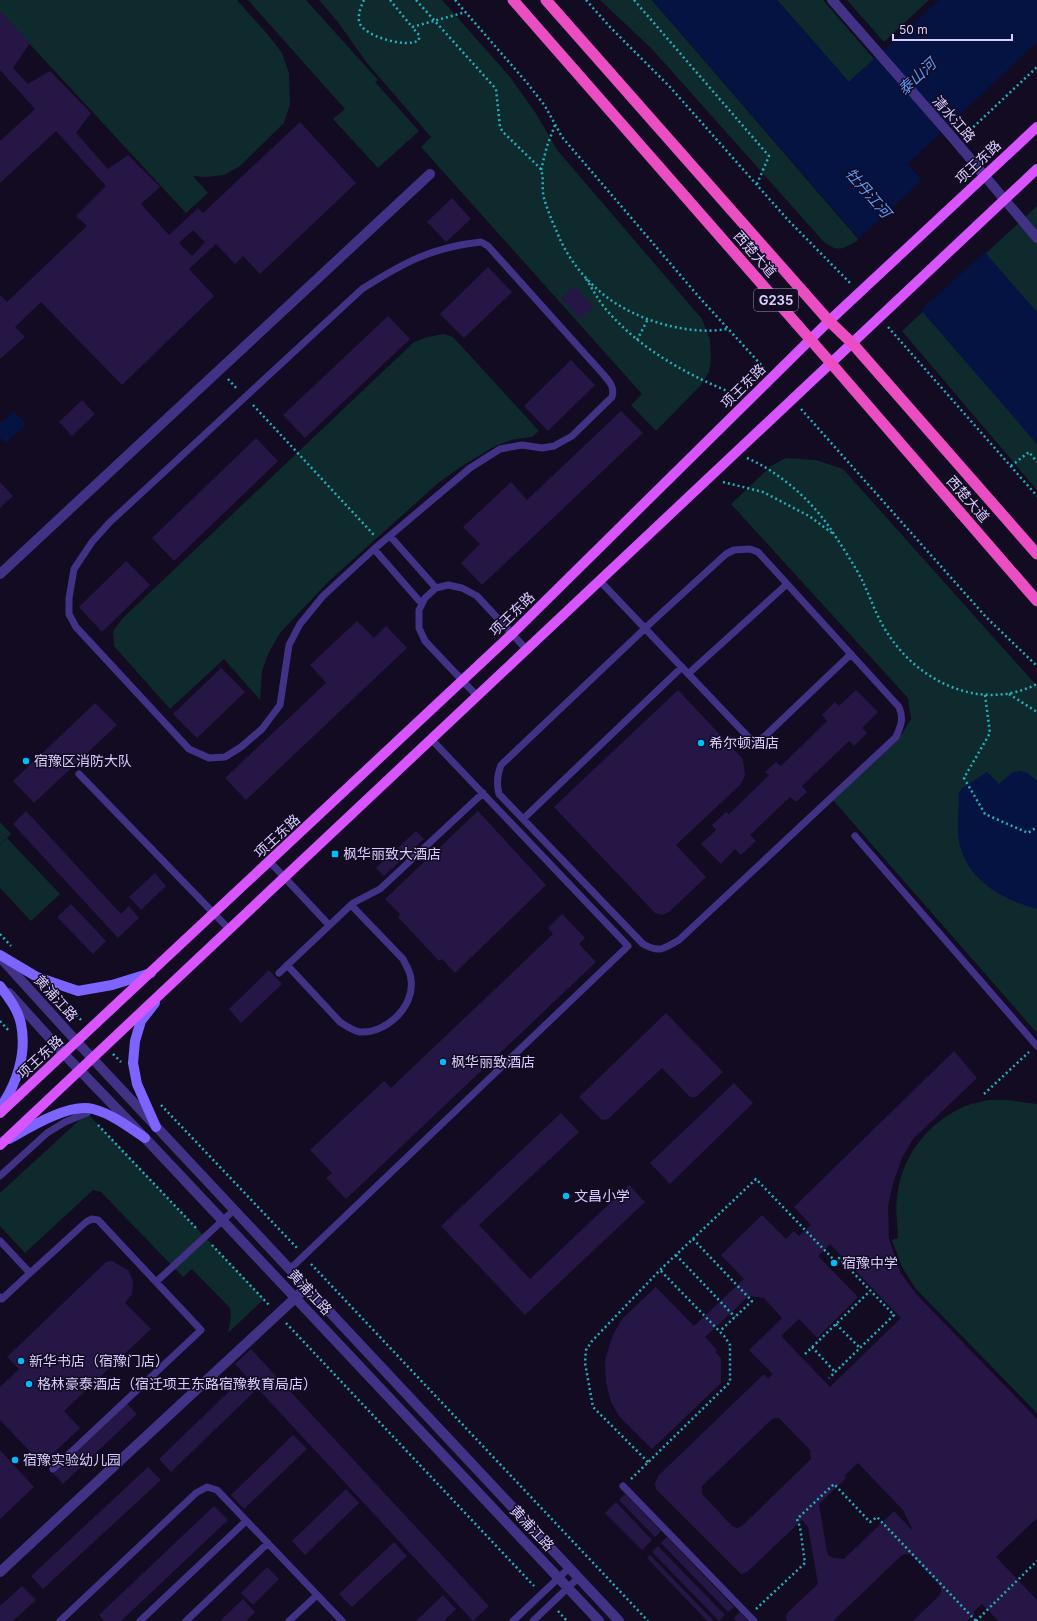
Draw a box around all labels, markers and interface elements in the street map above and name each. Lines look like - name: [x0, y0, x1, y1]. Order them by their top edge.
- scale bar: [893, 16, 1012, 42]
- text: 50 m: [899, 22, 928, 37]
- water label: 泰山河: [894, 52, 942, 99]
- street label: 清水江路: [930, 92, 979, 145]
- street label: 项王东路: [951, 136, 1004, 187]
- water label: 牡丹江河: [842, 164, 897, 224]
- street label: 西楚大道: [731, 227, 780, 280]
- road number: G235: [754, 289, 798, 311]
- street label: 项王东路: [717, 360, 768, 411]
- street label: 西楚大道: [944, 472, 993, 525]
- street label: 项王东路: [486, 588, 538, 639]
- place label: 希尔顿酒店: [709, 734, 779, 751]
- marker: 希尔顿酒店: [696, 738, 706, 748]
- place label: 宿豫区消防大队: [34, 752, 132, 769]
- marker: 宿豫区消防大队: [21, 756, 31, 766]
- street label: 项王东路: [250, 810, 303, 861]
- place label: 枫华丽致大酒店: [343, 845, 441, 862]
- marker: 枫华丽致大酒店: [330, 849, 340, 859]
- street label: 黄浦江路: [31, 971, 81, 1024]
- street label: 项王东路: [13, 1031, 66, 1082]
- place label: 枫华丽致酒店: [451, 1053, 535, 1070]
- marker: 枫华丽致酒店: [438, 1057, 448, 1067]
- place label: 文昌小学: [574, 1187, 630, 1204]
- marker: 文昌小学: [561, 1191, 571, 1201]
- place label: 宿豫中学: [842, 1254, 898, 1271]
- marker: 宿豫中学: [829, 1258, 839, 1268]
- street label: 黄浦江路: [285, 1265, 336, 1318]
- place label: 新华书店（宿豫门店）: [29, 1352, 169, 1369]
- marker: 新华书店（宿豫门店）: [16, 1356, 26, 1366]
- place label: 格林豪泰酒店（宿迁项王东路宿豫教育局店）: [37, 1375, 317, 1392]
- marker: 格林豪泰酒店（宿迁项王东路宿豫教育局店）: [24, 1379, 34, 1389]
- place label: 宿豫实验幼儿园: [23, 1451, 121, 1468]
- marker: 宿豫实验幼儿园: [10, 1455, 20, 1465]
- street label: 黄浦江路: [507, 1501, 558, 1554]

